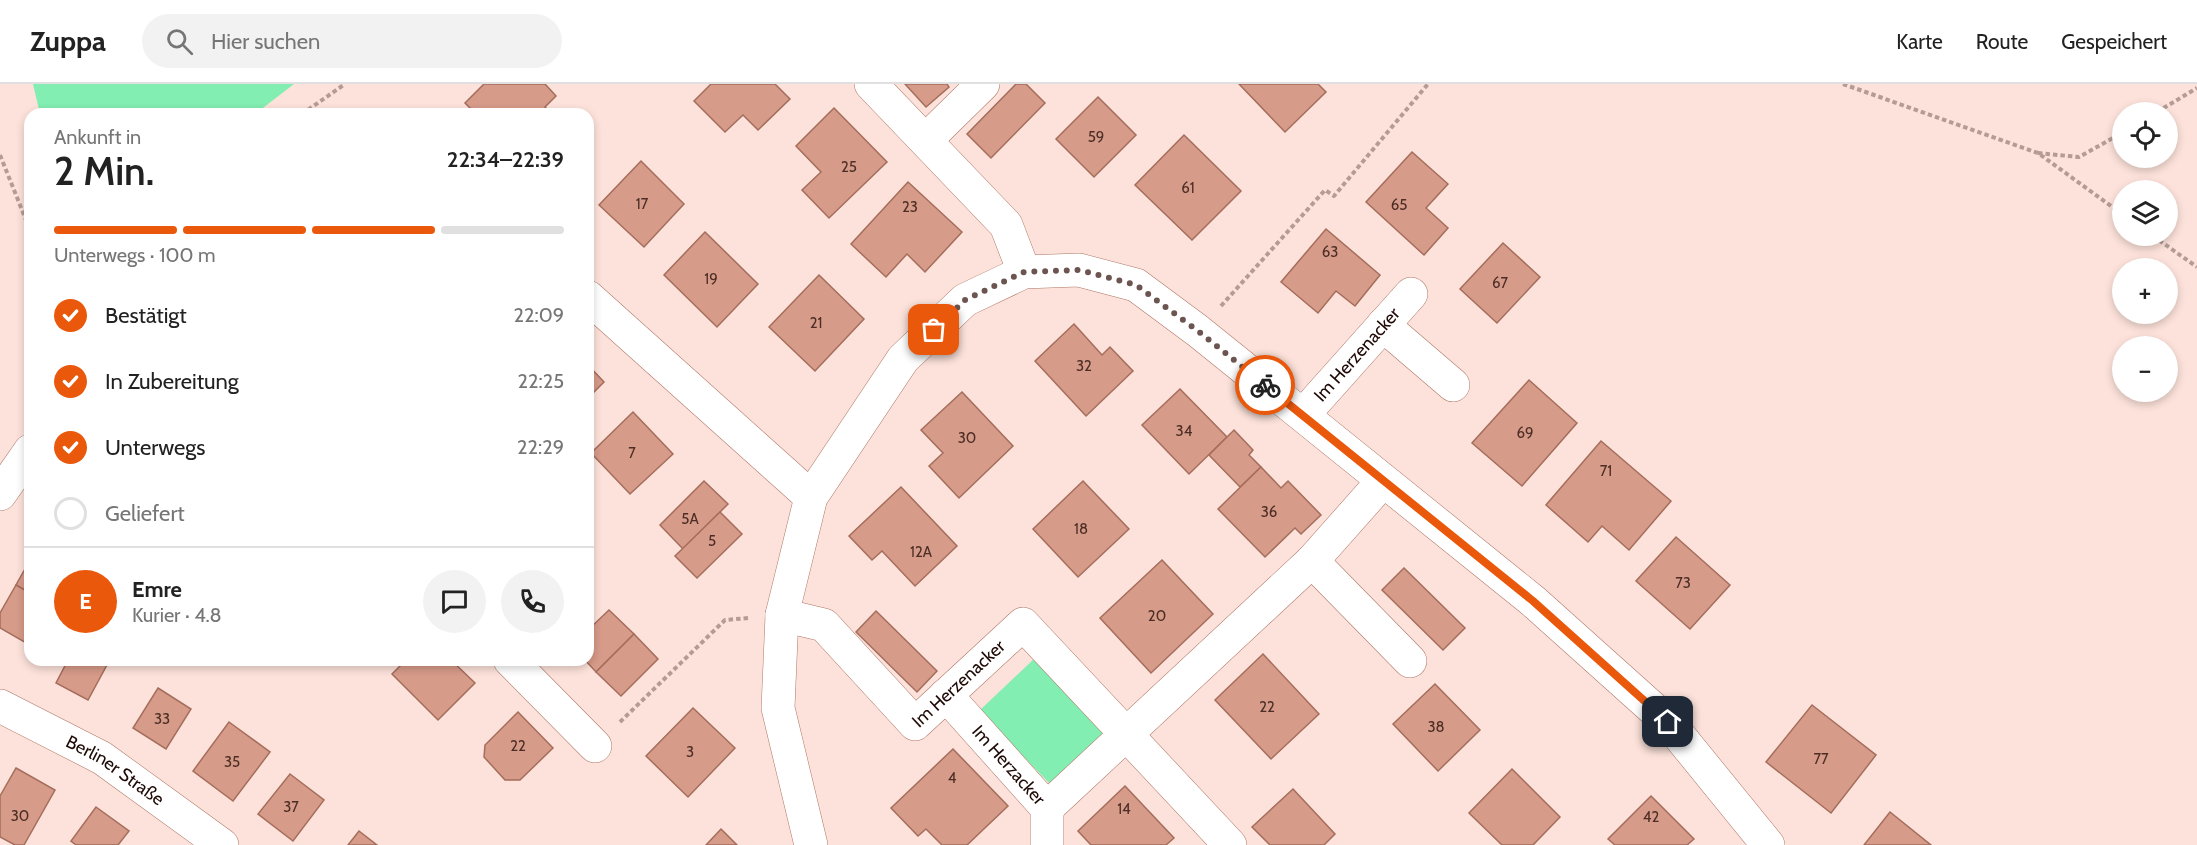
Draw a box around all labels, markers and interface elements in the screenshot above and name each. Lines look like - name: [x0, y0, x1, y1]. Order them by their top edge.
- search box: [142, 14, 562, 68]
- text: Zuppa: [30, 24, 106, 58]
- icon: search: [163, 25, 196, 58]
- text: Hier suchen: [211, 28, 320, 55]
- text: Karte: [1896, 29, 1943, 54]
- text: Route: [1976, 29, 2028, 54]
- text: Gespeichert: [2061, 29, 2167, 54]
- map controls: [2112, 102, 2178, 402]
- button: locate: [2112, 102, 2178, 168]
- text: Ankunft in: [54, 125, 141, 149]
- house number: 59: [1088, 128, 1104, 146]
- text: 22:34–22:39: [447, 146, 564, 173]
- text: 2 Min.: [54, 147, 154, 195]
- house number: 25: [841, 158, 857, 176]
- house number: 61: [1181, 179, 1195, 197]
- button: layers: [2112, 180, 2178, 246]
- house number: 17: [636, 195, 649, 213]
- house number: 65: [1391, 196, 1407, 214]
- house number: 23: [902, 198, 918, 216]
- text: Unterwegs · 100 m: [54, 243, 216, 267]
- house number: 63: [1322, 243, 1338, 261]
- button: +: [2112, 258, 2178, 324]
- house number: 19: [704, 270, 718, 288]
- house number: 67: [1492, 274, 1508, 292]
- icon: check: [54, 299, 87, 332]
- text: Bestätigt: [105, 302, 187, 329]
- text: 22:09: [514, 303, 564, 327]
- street label: Im Herzenacker: [1309, 303, 1405, 406]
- pin: [908, 304, 959, 355]
- icon: bag: [917, 313, 950, 346]
- house number: 21: [810, 314, 822, 332]
- button: −: [2112, 336, 2178, 402]
- courier: [1235, 355, 1295, 415]
- house number: 32: [1076, 357, 1092, 375]
- icon: check: [54, 365, 87, 398]
- text: In Zubereitung: [105, 368, 239, 395]
- text: 22:25: [518, 369, 564, 393]
- icon: bike: [1249, 369, 1282, 402]
- house number: 34: [1176, 422, 1193, 440]
- house number: 69: [1516, 424, 1534, 442]
- house number: 30: [958, 429, 976, 447]
- icon: check: [54, 431, 87, 464]
- text: Unterwegs: [105, 434, 205, 461]
- text: 22:29: [517, 435, 564, 459]
- house number: 7: [628, 444, 636, 462]
- house number: 71: [1600, 462, 1612, 480]
- text: Geliefert: [105, 500, 185, 527]
- house number: 36: [1261, 503, 1277, 521]
- house number: 5A: [681, 510, 699, 528]
- house number: 18: [1074, 520, 1088, 538]
- house number: 5: [708, 532, 716, 550]
- house number: 12A: [910, 543, 933, 561]
- button: chat: [423, 570, 486, 633]
- button: phone: [501, 570, 564, 633]
- house number: 73: [1675, 574, 1691, 592]
- text: Emre: [132, 576, 182, 603]
- text: E: [79, 588, 92, 615]
- text: Kurier · 4.8: [132, 603, 222, 627]
- house number: 20: [1148, 607, 1166, 625]
- street label: Im Herzenacker: [908, 635, 1010, 732]
- pin: [1642, 696, 1693, 747]
- house number: 22: [1259, 698, 1275, 716]
- icon: home: [1651, 705, 1684, 738]
- house number: 33: [154, 710, 170, 728]
- house number: 38: [1427, 718, 1445, 736]
- street label: Im Herzacker: [967, 721, 1050, 810]
- street label: Berliner Straße: [62, 731, 168, 810]
- house number: 22: [510, 737, 526, 755]
- house number: 3: [686, 743, 694, 761]
- house number: 77: [1813, 750, 1829, 768]
- house number: 35: [224, 753, 240, 771]
- house number: 4: [948, 769, 957, 787]
- house number: 37: [283, 798, 299, 816]
- house number: 14: [1117, 800, 1131, 818]
- house number: 30: [11, 807, 29, 825]
- house number: 42: [1643, 808, 1659, 826]

